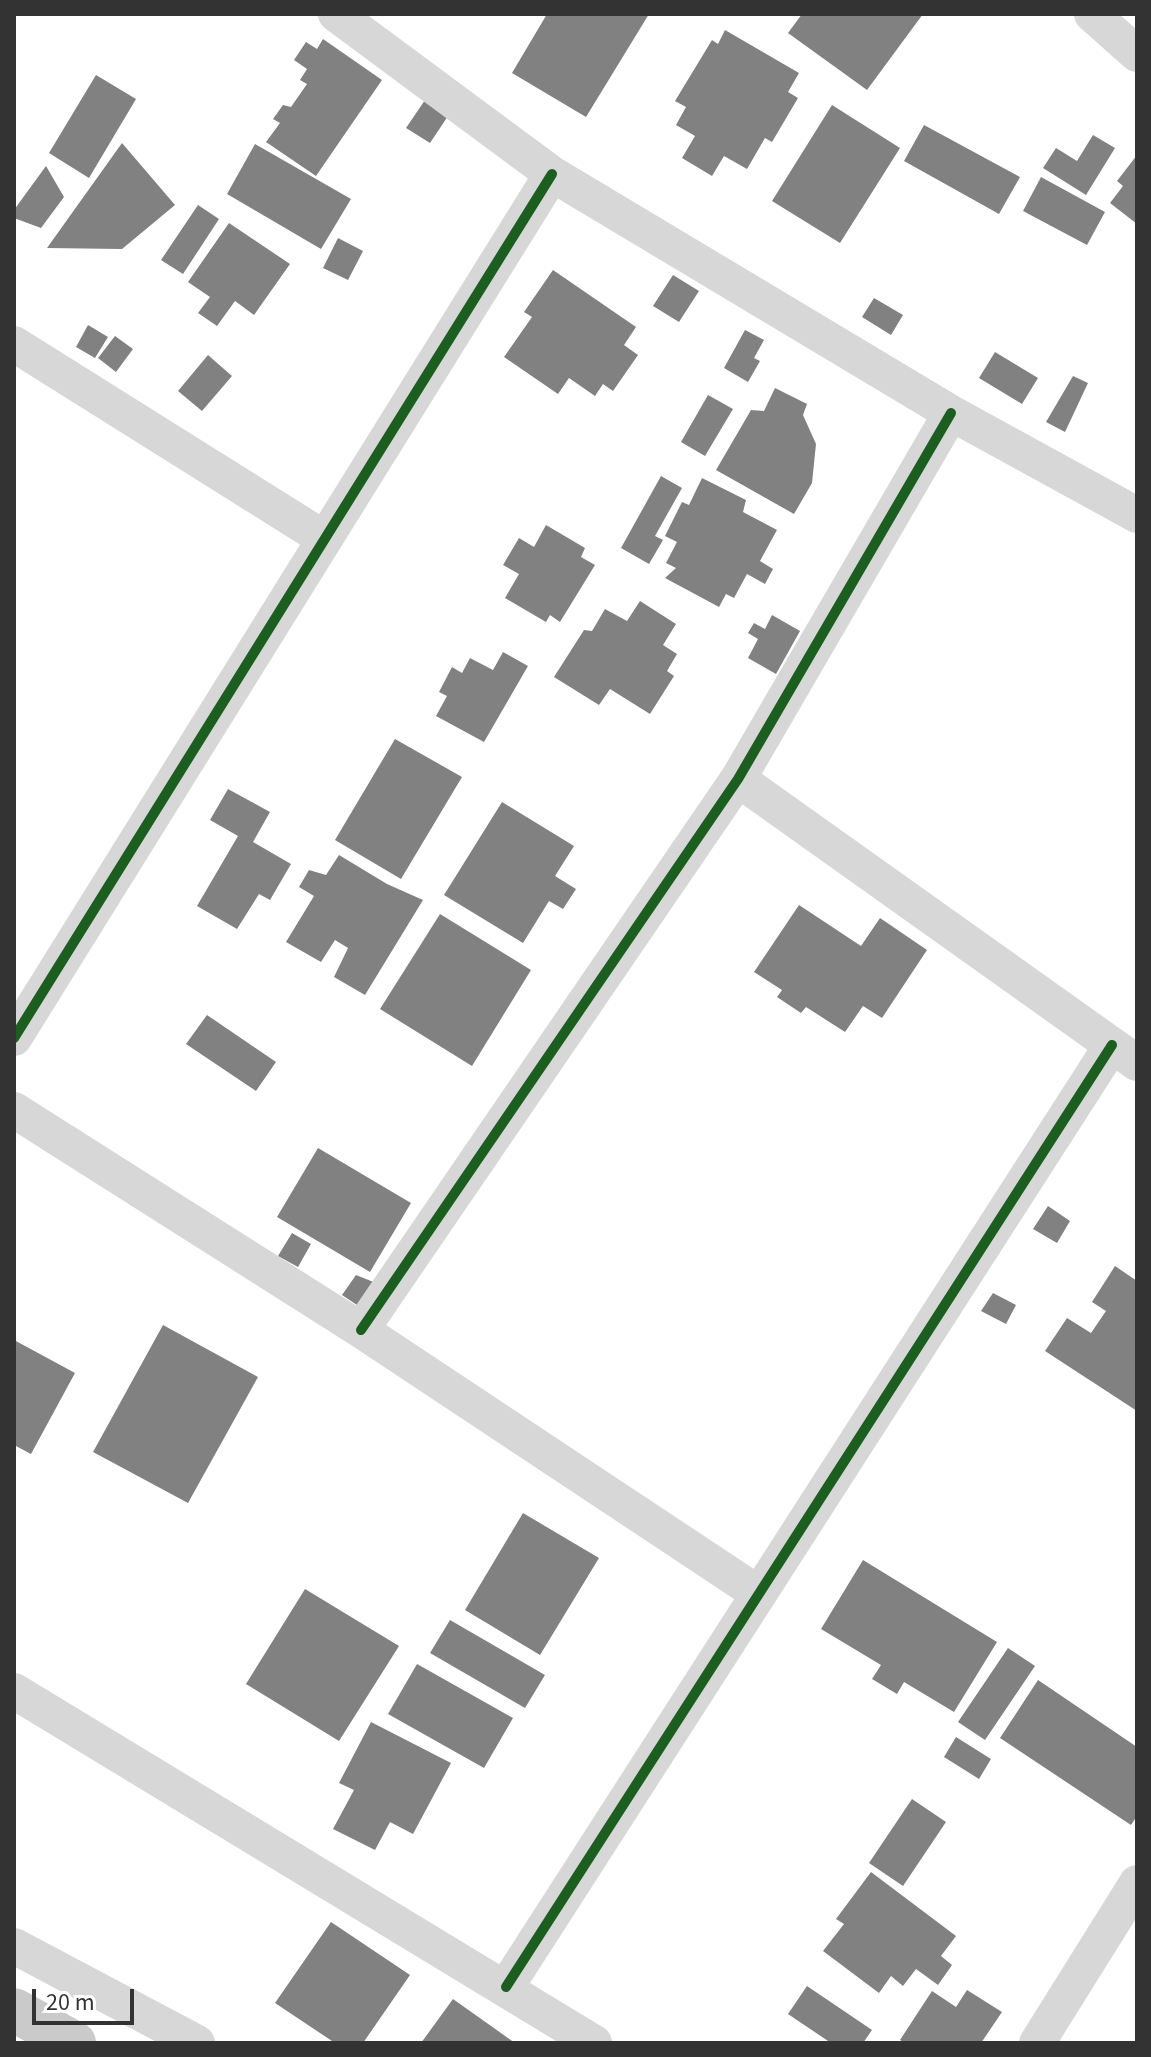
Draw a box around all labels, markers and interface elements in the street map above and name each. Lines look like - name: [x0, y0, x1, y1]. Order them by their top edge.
- scale bar: [36, 1973, 138, 2023]
- text: 20 m: [46, 1985, 95, 2020]

